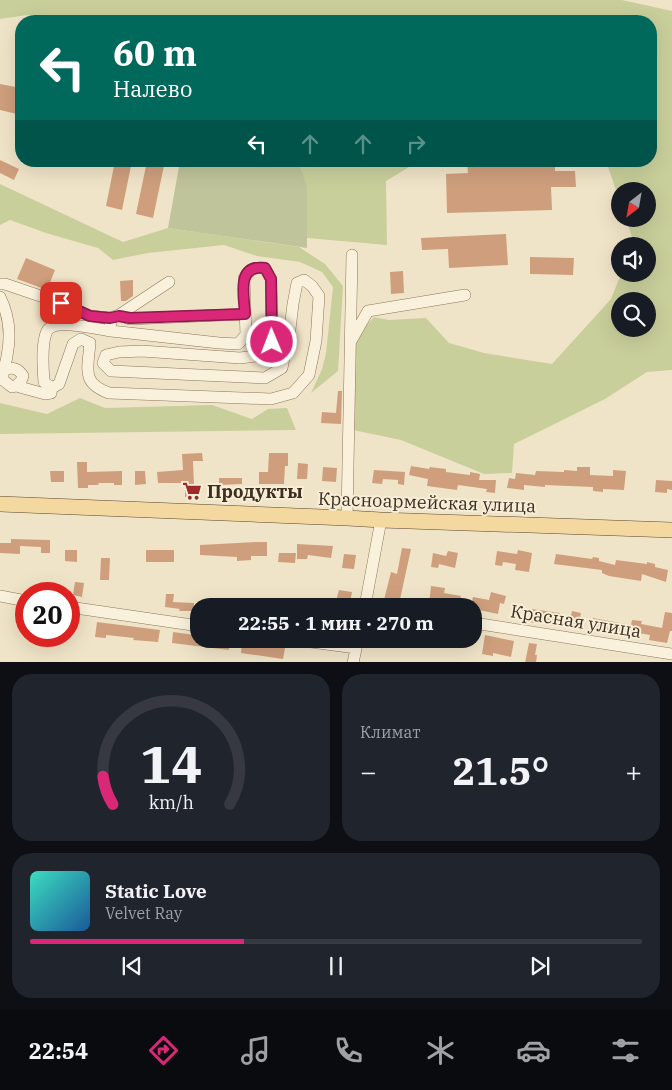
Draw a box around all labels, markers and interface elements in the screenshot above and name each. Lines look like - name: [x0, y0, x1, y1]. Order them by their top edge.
- text: 60 m: [113, 30, 197, 76]
- icon: left: [30, 35, 95, 100]
- text: Налево: [113, 74, 192, 103]
- icon: left: [243, 130, 271, 158]
- icon: ahead: [296, 130, 324, 158]
- icon: ahead: [349, 130, 377, 158]
- icon: right: [402, 130, 430, 158]
- north arrow: [611, 182, 656, 228]
- map controls: [611, 182, 656, 337]
- button: sound: [611, 237, 656, 282]
- pin: [40, 282, 82, 324]
- icon: arrive: [47, 289, 75, 317]
- button: search: [611, 292, 656, 337]
- position arrow: [245, 315, 297, 367]
- supermarket icon: Продукты: [181, 480, 203, 502]
- place label: Продукты: [207, 480, 303, 503]
- street label: Красноармейская улица: [318, 487, 537, 517]
- speed limit sign: 20: [15, 582, 80, 647]
- street label: Красная улица: [509, 599, 643, 643]
- text: 22:55 · 1 мин · 270 m: [238, 611, 434, 635]
- text: Климат: [360, 722, 420, 742]
- text: 14: [140, 730, 202, 797]
- text: 21.5°: [453, 746, 549, 795]
- text: −: [360, 753, 377, 790]
- text: +: [625, 753, 642, 790]
- text: km/h: [148, 791, 194, 814]
- text: Static Love: [105, 879, 207, 903]
- text: Velvet Ray: [105, 903, 182, 923]
- icon: previous: [118, 952, 146, 980]
- icon: pause: [322, 952, 350, 980]
- icon: next: [526, 952, 554, 980]
- icon: directions: [146, 1033, 181, 1068]
- icon: music: [238, 1033, 273, 1068]
- icon: phone: [331, 1033, 366, 1068]
- icon: climate: [423, 1033, 458, 1068]
- icon: car: [516, 1033, 551, 1068]
- icon: filters: [608, 1033, 643, 1068]
- text: 22:54: [29, 1036, 88, 1065]

